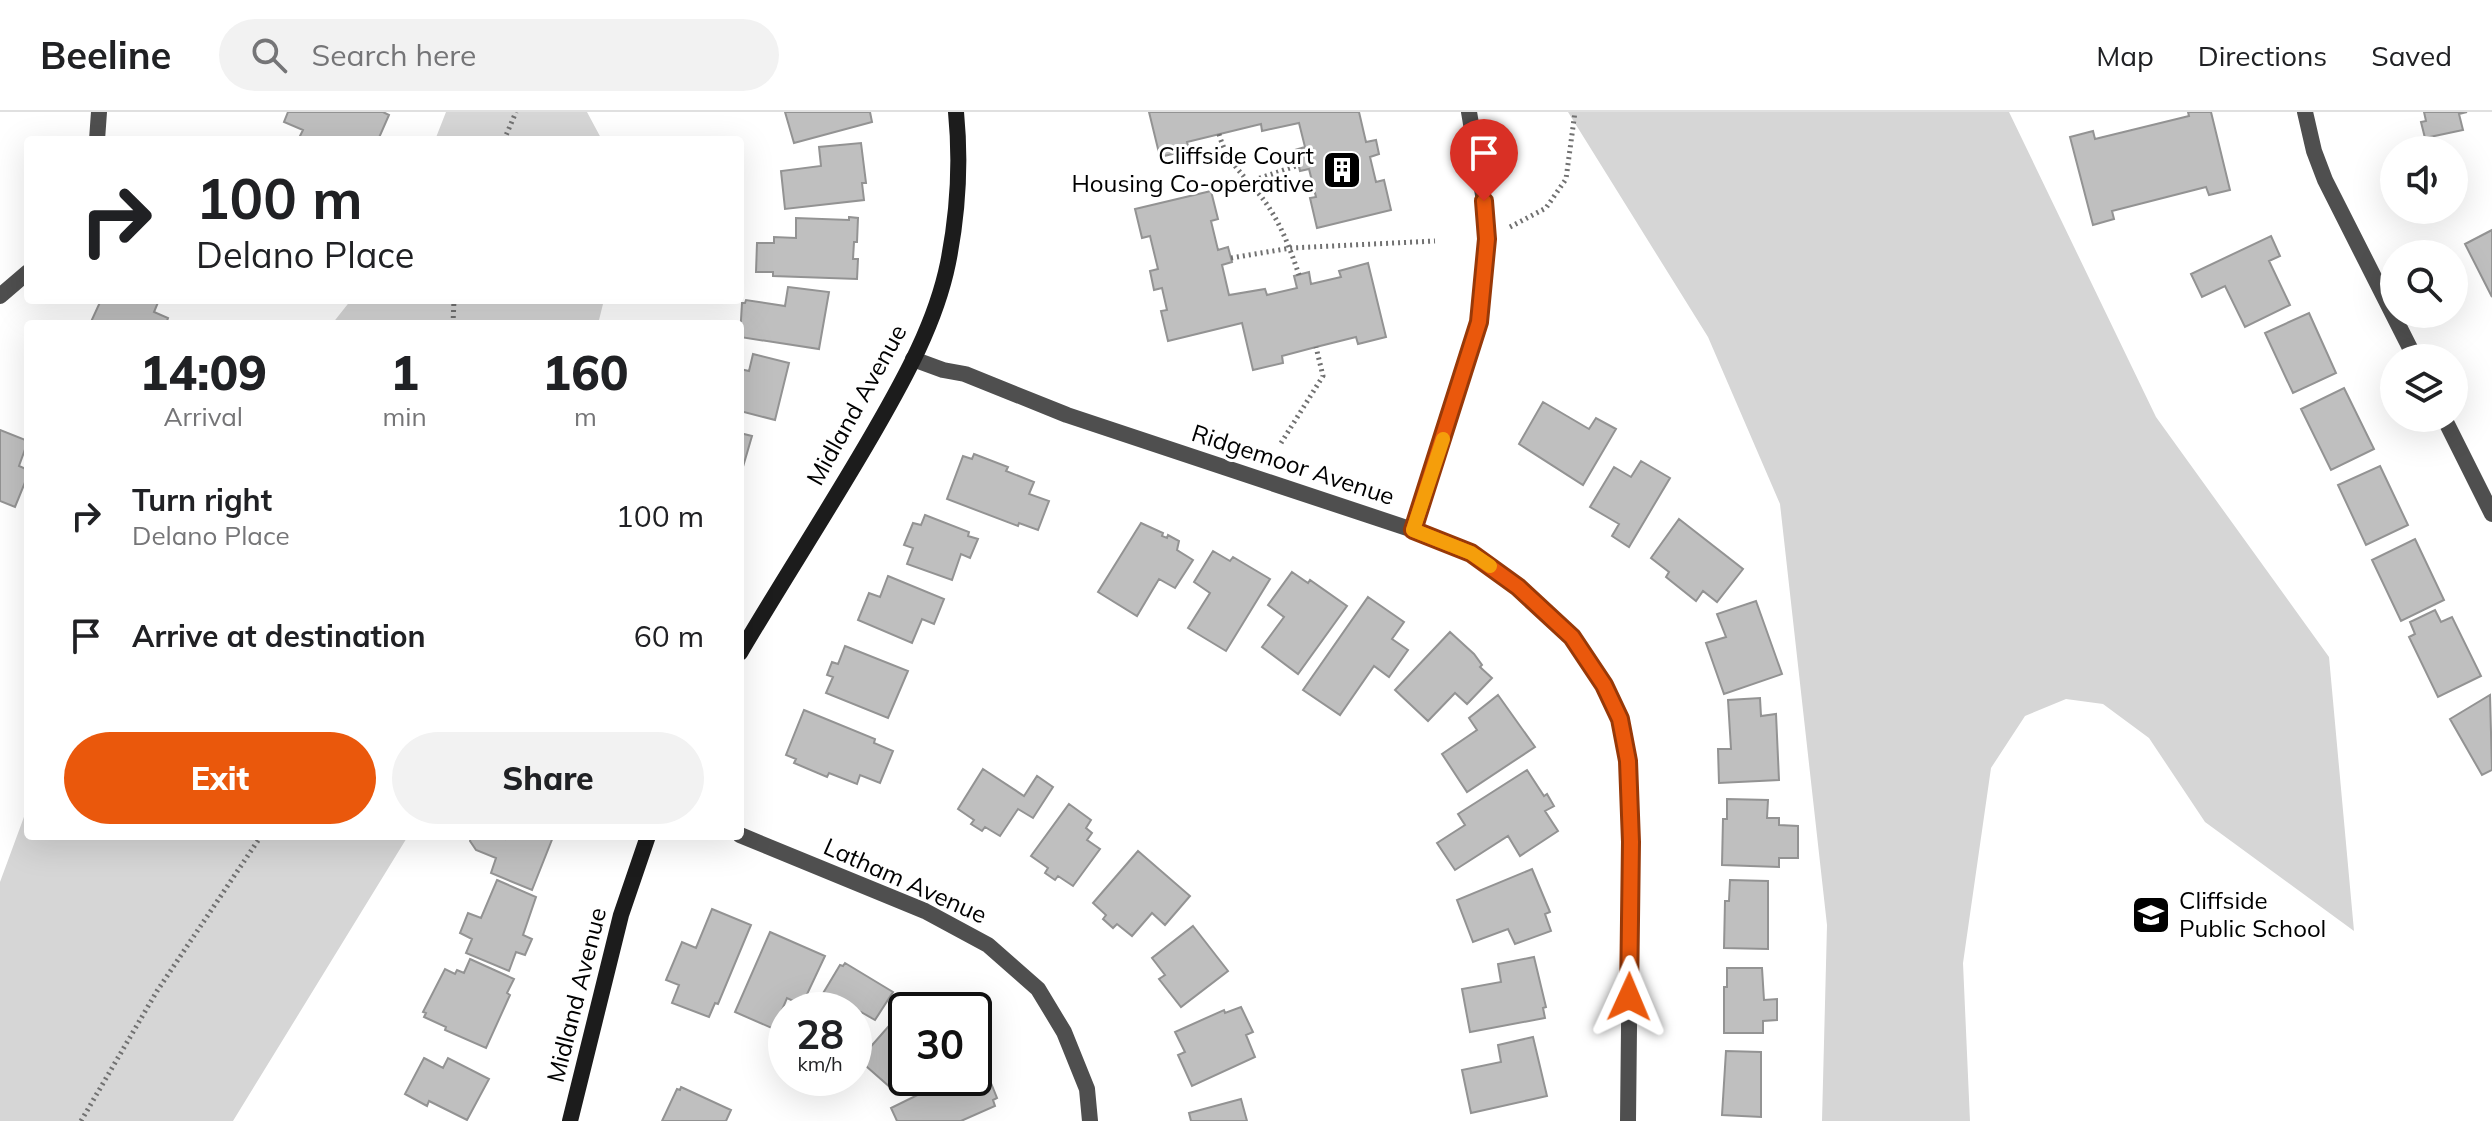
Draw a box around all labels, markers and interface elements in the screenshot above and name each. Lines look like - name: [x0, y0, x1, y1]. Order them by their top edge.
- search box: [219, 19, 779, 91]
- text: Beeline: [40, 31, 171, 79]
- icon: search: [247, 33, 291, 77]
- text: Search here: [311, 36, 476, 74]
- text: Map: [2096, 38, 2154, 73]
- text: Directions: [2198, 38, 2327, 73]
- text: Saved: [2371, 38, 2452, 73]
- pin: [1450, 119, 1518, 201]
- icon: arrive: [1462, 131, 1506, 175]
- map controls: [2380, 136, 2468, 432]
- button: sound: [2380, 136, 2468, 224]
- place label: Cliffside Court Housing Co-operative: [1071, 140, 1314, 198]
- building icon: Cliffside Court Housing Co-operative: [1321, 149, 1363, 191]
- text: 100 m: [196, 163, 363, 233]
- icon: right: [64, 168, 168, 272]
- text: Delano Place: [196, 232, 414, 277]
- button: search: [2380, 240, 2468, 328]
- street label: Midland Avenue: [800, 319, 913, 490]
- text: 14:09: [139, 342, 267, 402]
- text: 1: [390, 342, 419, 402]
- text: 160: [542, 342, 629, 402]
- button: layers: [2380, 344, 2468, 432]
- text: Arrival: [163, 400, 243, 433]
- text: min: [383, 400, 427, 433]
- text: m: [574, 400, 597, 433]
- street label: Ridgemoor Avenue: [1188, 417, 1398, 511]
- text: Turn right: [132, 481, 272, 519]
- icon: right: [64, 494, 108, 538]
- text: 100 m: [616, 497, 704, 535]
- text: Delano Place: [132, 519, 290, 552]
- icon: arrive: [64, 614, 108, 658]
- text: Arrive at destination: [132, 617, 426, 655]
- text: 60 m: [634, 617, 704, 655]
- button: Exit: [64, 732, 376, 824]
- button: Share: [392, 732, 704, 824]
- street label: Latham Avenue: [819, 831, 992, 929]
- place label: Cliffside Public School: [2179, 885, 2326, 943]
- school or university icon: Cliffside Public School: [2130, 894, 2172, 936]
- street label: Midland Avenue: [540, 904, 612, 1085]
- position arrow: [1587, 955, 1671, 1039]
- speed limit sign: 30: [888, 992, 992, 1096]
- text: 28: [796, 1009, 844, 1059]
- text: km/h: [797, 1051, 843, 1076]

